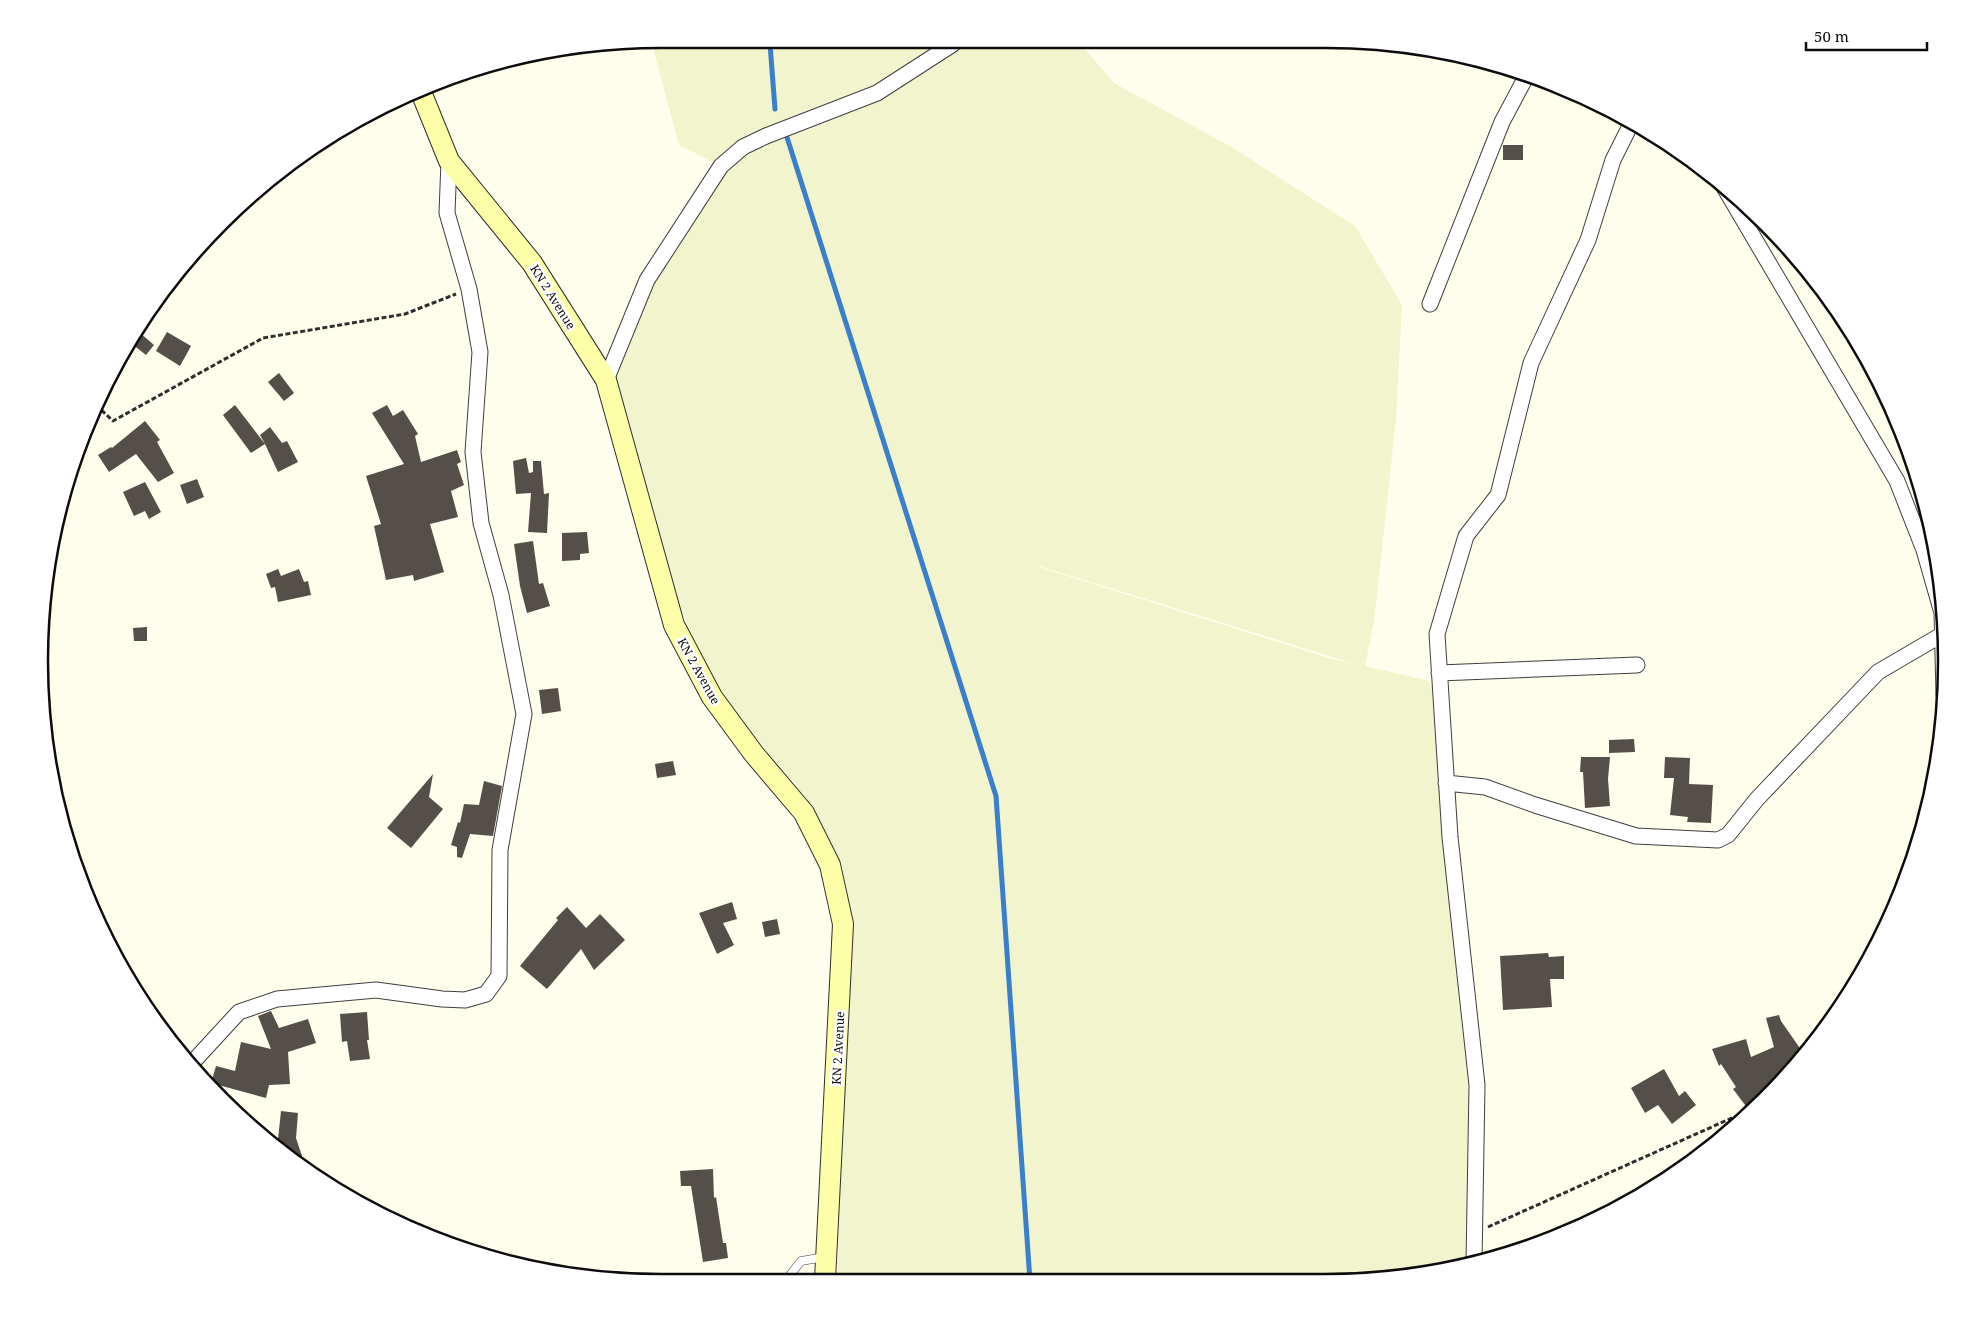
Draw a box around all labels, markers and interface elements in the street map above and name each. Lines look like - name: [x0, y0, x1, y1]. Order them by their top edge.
- scale bar: [1806, 20, 1927, 52]
- text: 50 m: [1814, 26, 1849, 46]
- street label: KN 2 Avenue: [526, 261, 580, 333]
- street label: KN 2 Avenue: [674, 635, 724, 707]
- street label: KN 2 Avenue: [828, 1011, 848, 1085]

